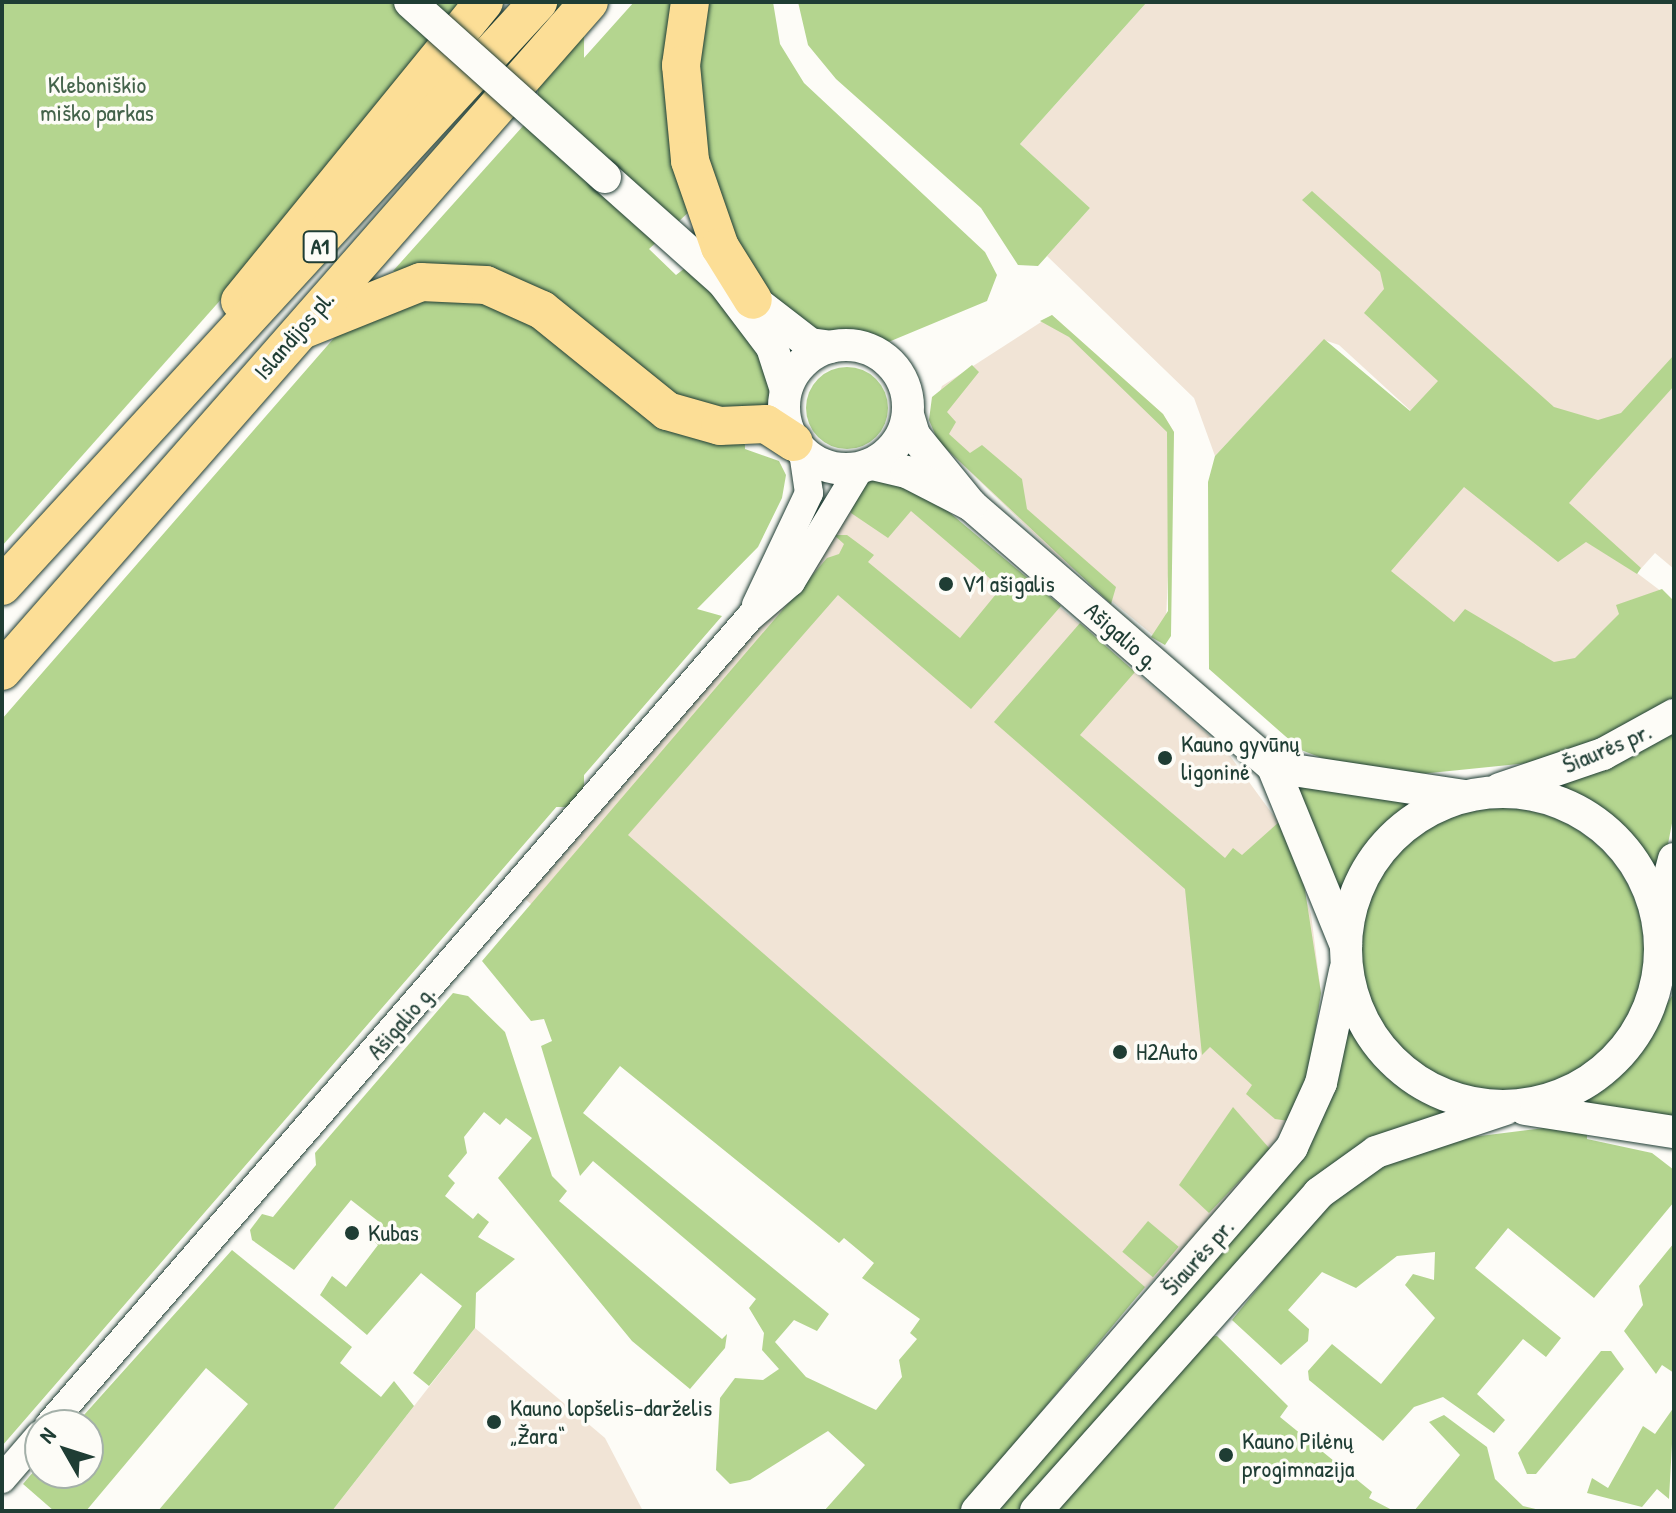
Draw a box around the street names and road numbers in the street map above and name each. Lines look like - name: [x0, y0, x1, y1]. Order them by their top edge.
- road number: A1: [302, 229, 338, 265]
- street label: Islandijos pl.: [248, 285, 340, 385]
- street label: Ašigalio g.: [1079, 596, 1165, 676]
- street label: Šiaurės pr.: [1558, 716, 1656, 780]
- street label: Ašigalio g.: [361, 979, 441, 1065]
- street label: Šiaurės pr.: [1156, 1213, 1240, 1301]

